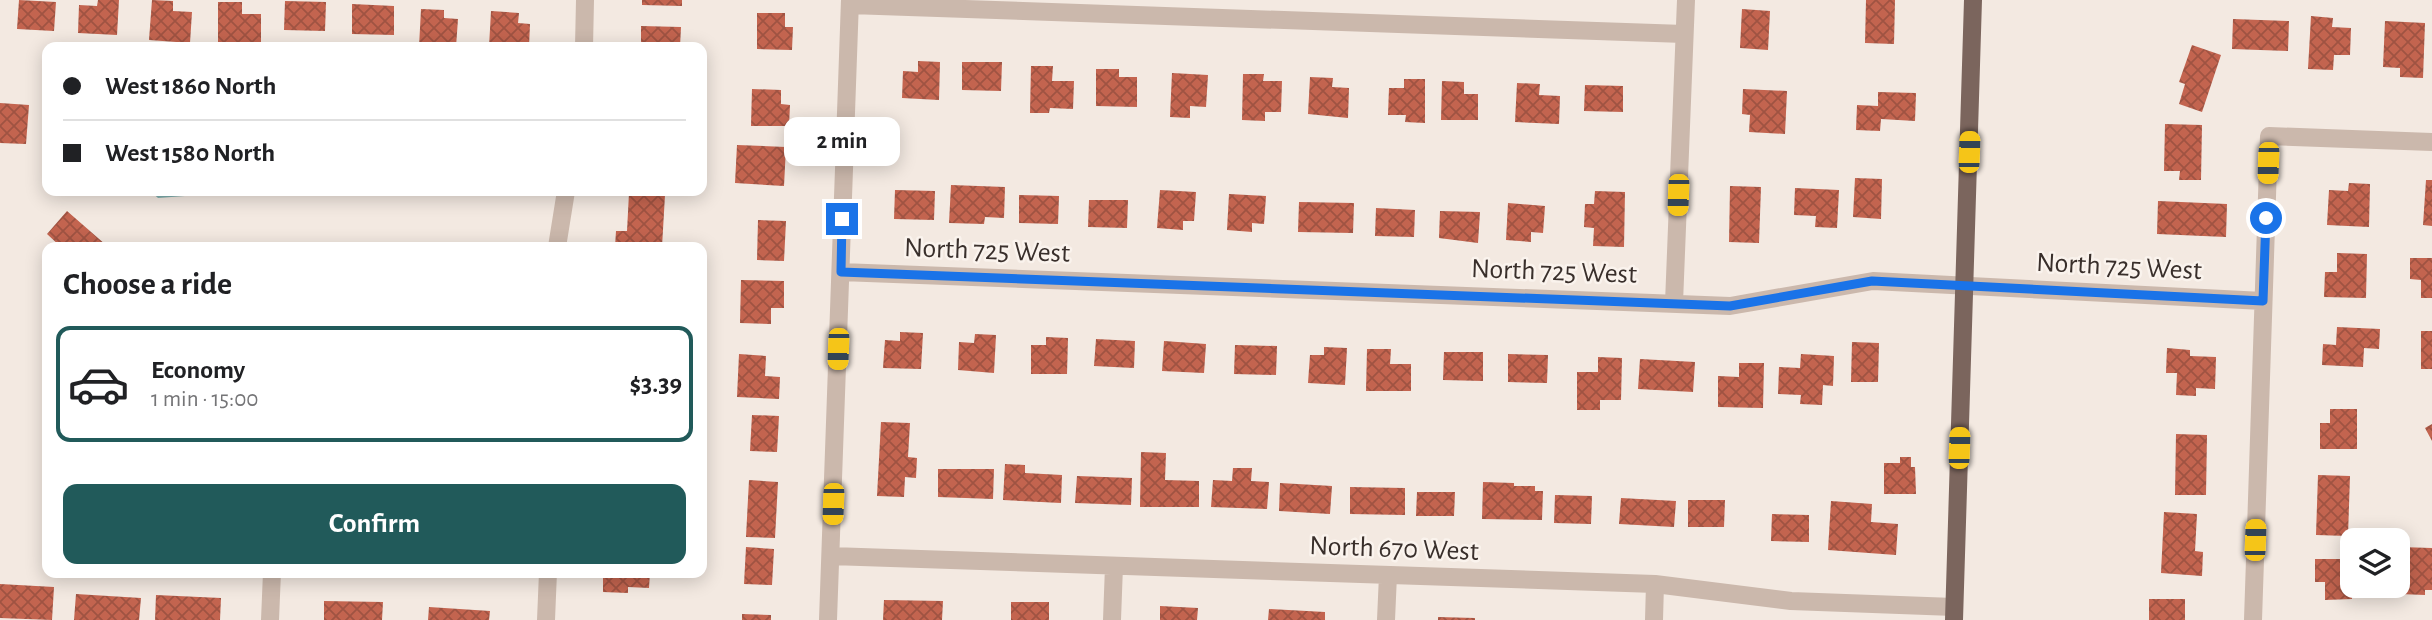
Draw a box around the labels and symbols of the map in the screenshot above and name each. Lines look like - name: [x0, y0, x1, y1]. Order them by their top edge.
- callout: 2 min: [784, 118, 900, 166]
- car: [1958, 131, 1981, 173]
- car: [2257, 142, 2280, 184]
- car: [1667, 174, 1690, 216]
- route start: [2250, 202, 2282, 234]
- route end: [826, 203, 858, 235]
- street label: North 725 West: [904, 234, 1070, 268]
- street label: North 725 West: [2035, 249, 2203, 285]
- street label: North 725 West: [1471, 255, 1637, 289]
- car: [827, 328, 850, 370]
- car: [1948, 427, 1971, 469]
- car: [822, 483, 845, 525]
- car: [2244, 519, 2267, 561]
- street label: North 670 West: [1309, 532, 1479, 566]

